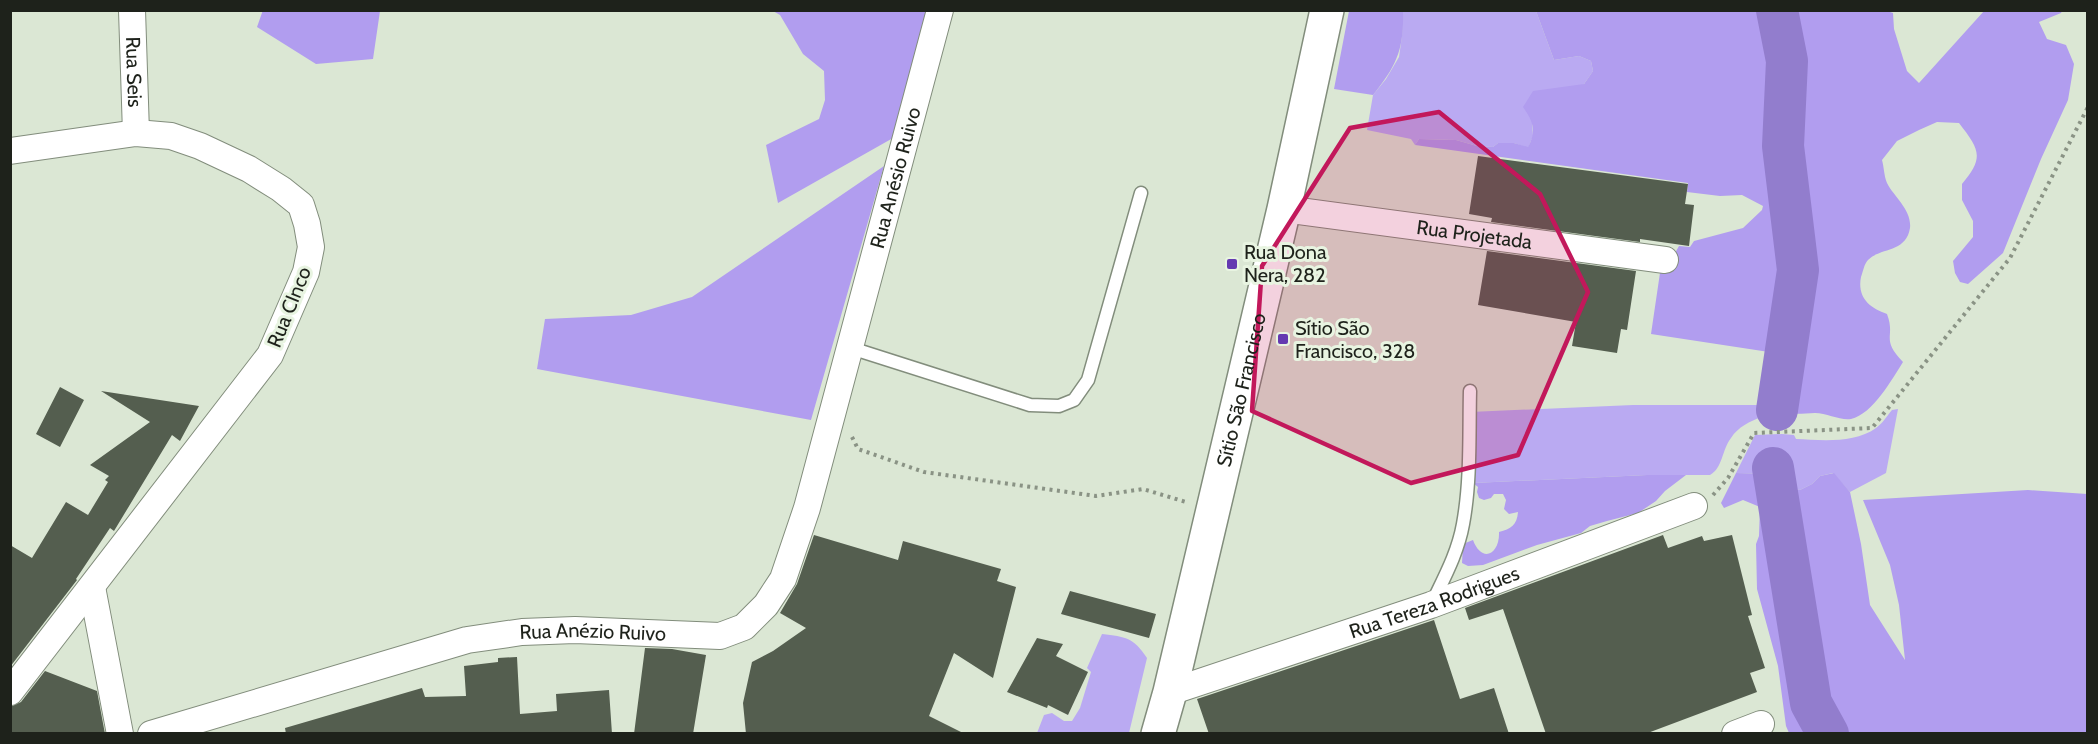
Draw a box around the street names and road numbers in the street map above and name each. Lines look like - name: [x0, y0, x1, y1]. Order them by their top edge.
- street label: Rua Seis: [121, 36, 147, 108]
- street label: Rua Anésio Ruivo: [865, 104, 926, 251]
- street label: Rua Projetada: [1415, 215, 1534, 254]
- street label: Rua CInco: [262, 263, 316, 351]
- street label: Sítio São Francisco: [1212, 311, 1271, 469]
- street label: Rua Tereza Rodrigues: [1346, 561, 1523, 643]
- street label: Rua Anézio Ruivo: [519, 618, 666, 646]

